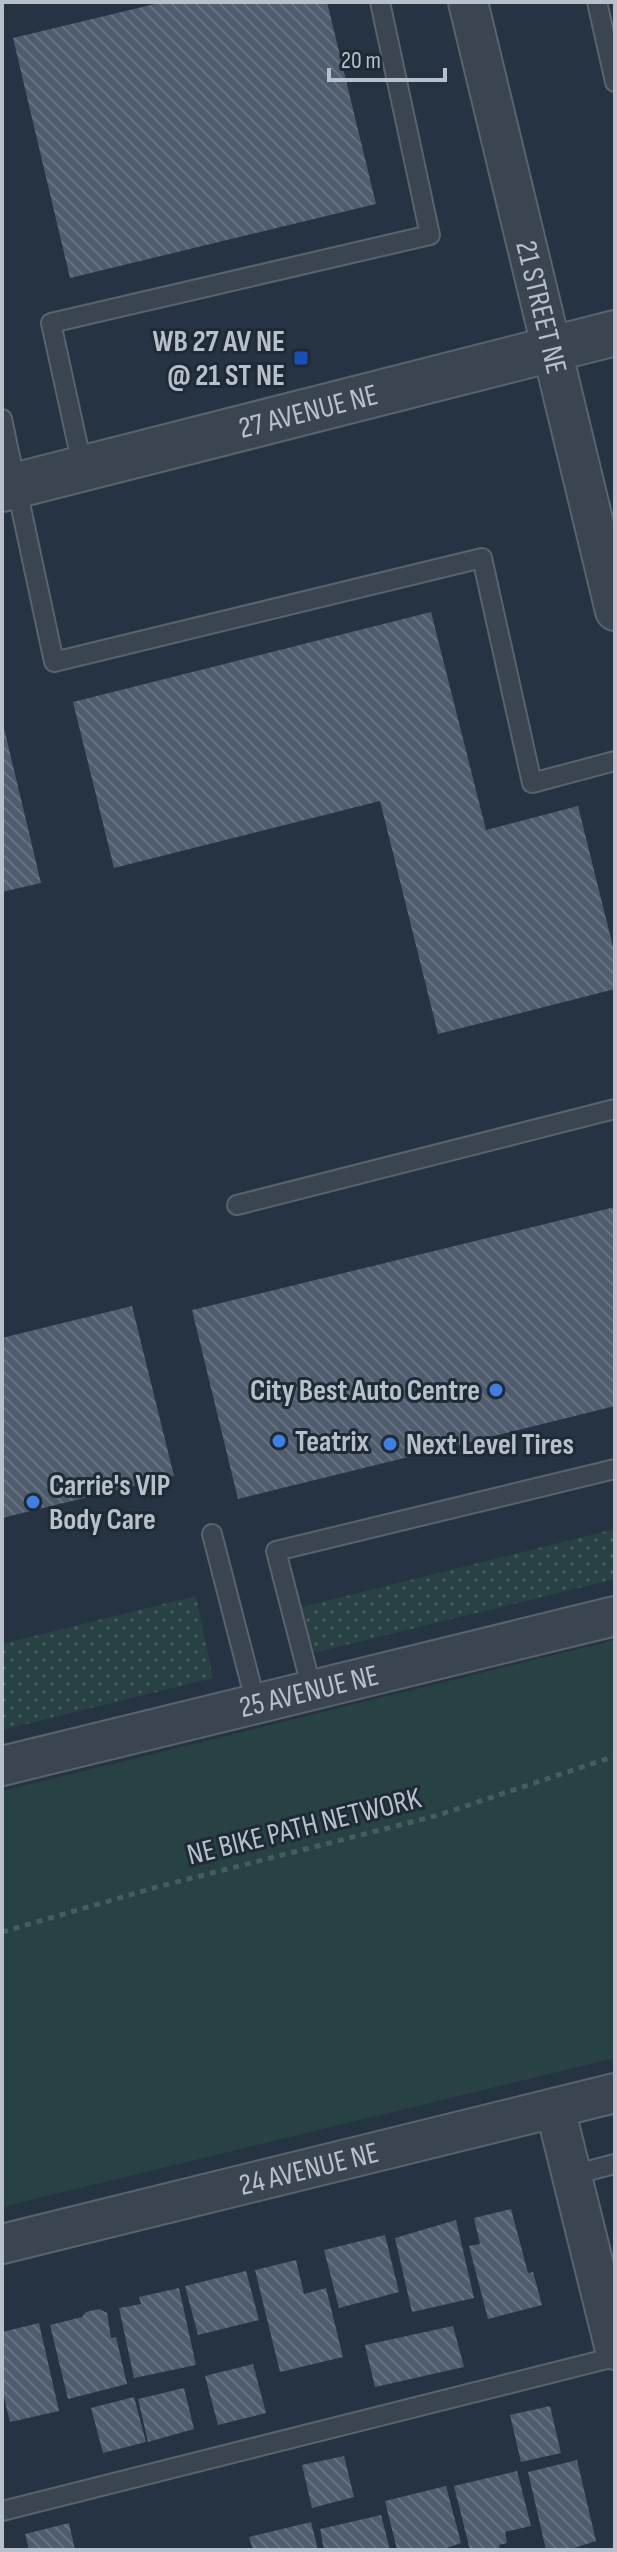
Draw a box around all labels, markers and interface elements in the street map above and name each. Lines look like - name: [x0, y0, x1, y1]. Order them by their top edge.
- scale bar: [329, 32, 445, 82]
- text: 20 m: [341, 46, 381, 75]
- street label: 21 STREET NE: [507, 237, 574, 378]
- place label: WB 27 AV NE @ 21 ST NE: [153, 324, 285, 394]
- marker: WB 27 AV NE @ 21 ST NE: [292, 349, 310, 367]
- street label: 27 AVENUE NE: [235, 377, 382, 447]
- place label: City Best Auto Centre: [250, 1373, 480, 1409]
- marker: City Best Auto Centre: [487, 1381, 505, 1399]
- place label: Teatrix: [295, 1424, 370, 1460]
- place label: Next Level Tires: [406, 1427, 574, 1463]
- marker: Teatrix: [270, 1432, 288, 1450]
- marker: Next Level Tires: [381, 1435, 399, 1453]
- place label: Carrie's VIP Body Care: [49, 1468, 170, 1538]
- marker: Carrie's VIP Body Care: [24, 1493, 42, 1511]
- street label: 25 AVENUE NE: [236, 1657, 382, 1726]
- street label: NE BIKE PATH NETWORK: [184, 1780, 425, 1873]
- street label: 24 AVENUE NE: [236, 2135, 383, 2204]

